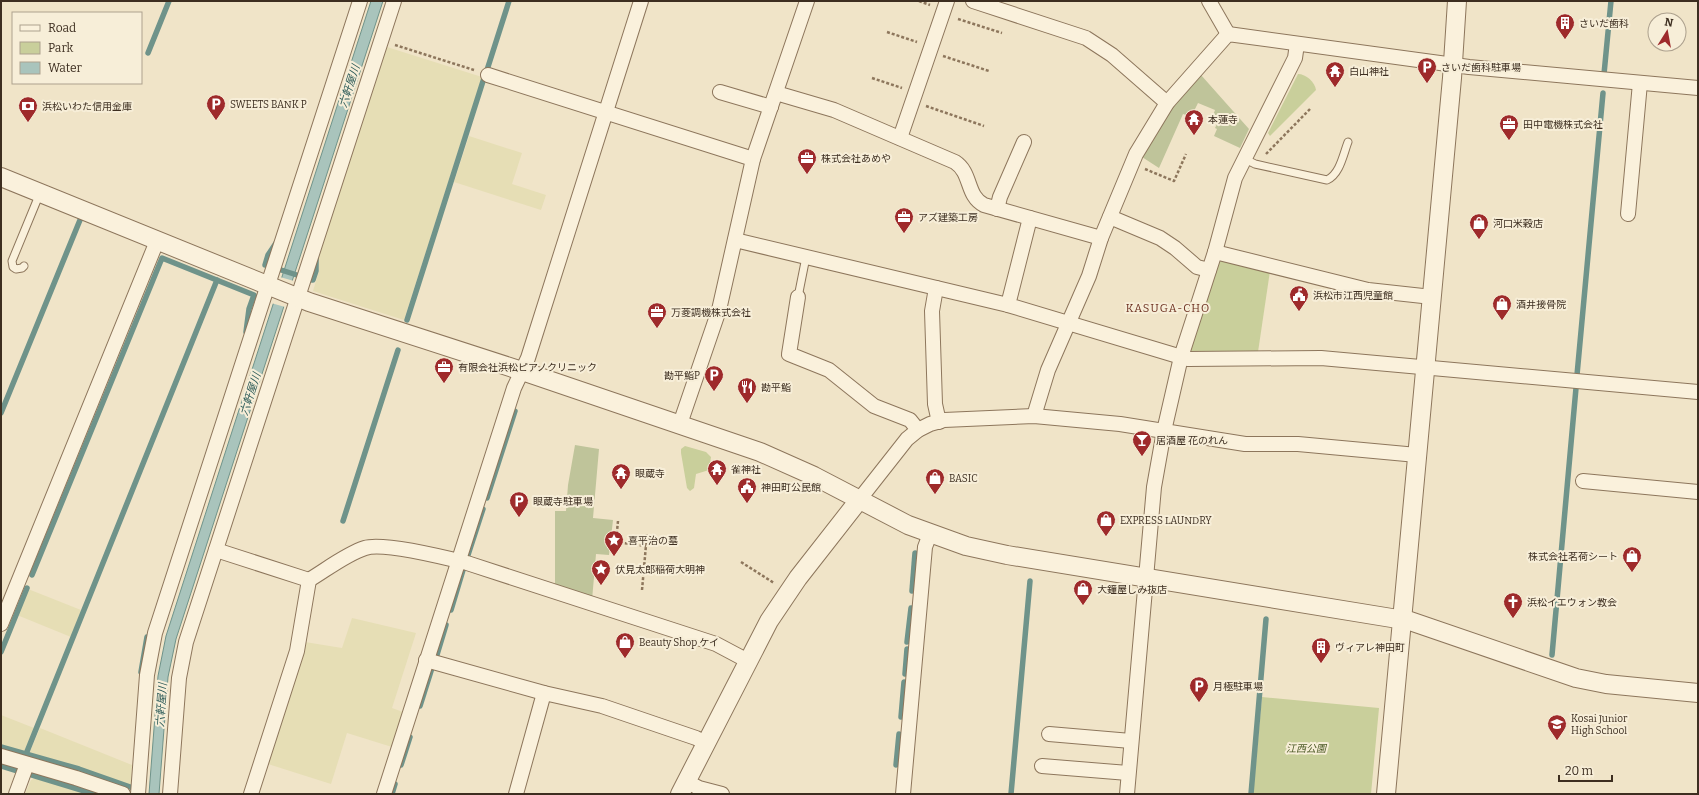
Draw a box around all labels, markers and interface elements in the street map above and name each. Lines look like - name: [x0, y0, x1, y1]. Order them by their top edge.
- legend: [12, 12, 142, 84]
- building icon: さいだ歯科: [1554, 12, 1576, 40]
- north arrow: [1647, 12, 1687, 52]
- text: N: [1663, 15, 1675, 30]
- place label: さいだ歯科: [1579, 18, 1629, 30]
- text: Road: [48, 21, 76, 35]
- text: Park: [48, 41, 74, 55]
- parking icon: さいだ歯科駐車場: [1416, 56, 1438, 84]
- temple icon: 白山神社: [1324, 60, 1346, 88]
- text: Water: [48, 61, 83, 75]
- water label: 六軒屋川: [336, 62, 363, 109]
- place label: さいだ歯科駐車場: [1441, 62, 1521, 74]
- place label: 白山神社: [1349, 66, 1389, 78]
- parking icon: SWEETS BANK P: [205, 93, 227, 121]
- bank icon: 浜松いわた信用金庫: [17, 95, 39, 123]
- place label: SWEETS BANK P: [230, 99, 307, 111]
- place label: 浜松いわた信用金庫: [42, 101, 132, 113]
- temple icon: 本蓮寺: [1183, 108, 1205, 136]
- office icon: 田中電機株式会社: [1498, 113, 1520, 141]
- place label: 本蓮寺: [1208, 114, 1238, 126]
- place label: 田中電機株式会社: [1523, 119, 1603, 131]
- office icon: 株式会社あめや: [796, 147, 818, 175]
- place label: 株式会社あめや: [821, 153, 891, 165]
- office icon: アズ建築工房: [893, 206, 915, 234]
- place label: アズ建築工房: [918, 212, 978, 224]
- shop icon: 河口米穀店: [1468, 212, 1490, 240]
- place label: 河口米穀店: [1493, 218, 1543, 230]
- public building icon: 浜松市江西児童館: [1288, 284, 1310, 312]
- place label: 浜松市江西児童館: [1313, 290, 1393, 302]
- shop icon: 酒井接骨院: [1491, 293, 1513, 321]
- place label: 酒井接骨院: [1516, 299, 1566, 311]
- office icon: 万菱調機株式会社: [646, 301, 668, 329]
- district label: KASUGA-CHO: [1126, 302, 1210, 315]
- place label: 万菱調機株式会社: [671, 307, 751, 319]
- office icon: 有限会社浜松ピアノクリニック: [433, 356, 455, 384]
- place label: 有限会社浜松ピアノクリニック: [458, 362, 597, 374]
- parking icon: 勘平鮨P: [703, 364, 725, 392]
- water label: 六軒屋川: [237, 370, 264, 417]
- place label: 勘平鮨P: [664, 370, 700, 382]
- restaurant icon: 勘平鮨: [736, 376, 758, 404]
- place label: 勘平鮨: [761, 382, 791, 394]
- bar icon: 居酒屋 花のれん: [1131, 429, 1153, 457]
- place label: 居酒屋 花のれん: [1156, 435, 1228, 447]
- temple icon: 雀神社: [706, 458, 728, 486]
- temple icon: 眼蔵寺: [610, 462, 632, 490]
- place label: 雀神社: [731, 464, 761, 476]
- shop icon: BASIC: [924, 467, 946, 495]
- place label: 眼蔵寺: [635, 468, 665, 480]
- place label: BASIC: [949, 473, 978, 485]
- public building icon: 神田町公民館: [736, 476, 758, 504]
- place label: 神田町公民館: [761, 482, 821, 494]
- parking icon: 眼蔵寺駐車場: [508, 490, 530, 518]
- place label: 眼蔵寺駐車場: [533, 496, 593, 508]
- shop icon: EXPRESS LAUNDRY: [1095, 509, 1117, 537]
- place label: EXPRESS LAUNDRY: [1120, 515, 1212, 527]
- place icon: 喜平治の墓: [603, 529, 625, 557]
- place label: 喜平治の墓: [628, 535, 678, 547]
- shop icon: 株式会社茗荷シート: [1621, 545, 1643, 573]
- place label: 株式会社茗荷シート: [1528, 551, 1618, 563]
- place icon: 伏見太郎稲荷大明神: [590, 558, 612, 586]
- place label: 伏見太郎稲荷大明神: [615, 564, 705, 576]
- shop icon: 大鐘屋しみ抜店: [1072, 578, 1094, 606]
- place label: 大鐘屋しみ抜店: [1097, 584, 1167, 596]
- church icon: 浜松イエウォン教会: [1502, 591, 1524, 619]
- place label: 浜松イエウォン教会: [1527, 597, 1617, 609]
- shop icon: Beauty Shop ケイ: [614, 631, 636, 659]
- building icon: ヴィアレ神田町: [1310, 636, 1332, 664]
- place label: Beauty Shop ケイ: [639, 637, 719, 649]
- place label: ヴィアレ神田町: [1335, 642, 1405, 654]
- parking icon: 月極駐車場: [1188, 675, 1210, 703]
- place label: 月極駐車場: [1213, 681, 1263, 693]
- water label: 六軒屋川: [153, 682, 170, 727]
- school or university icon: Kosai Junior High School: [1546, 713, 1568, 741]
- place label: Kosai Junior High School: [1571, 713, 1628, 737]
- park label: 江西公園: [1286, 743, 1328, 755]
- scale bar: [1559, 757, 1612, 783]
- text: 20 m: [1565, 764, 1594, 778]

